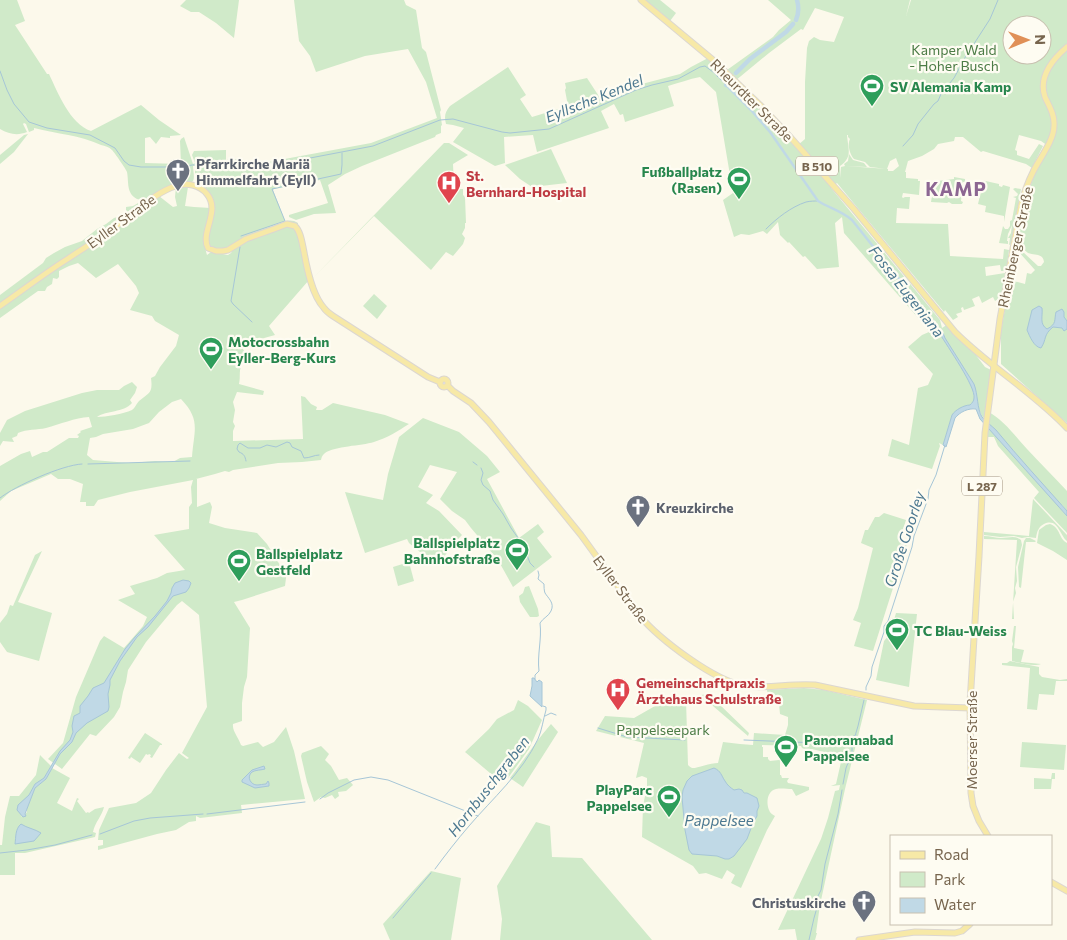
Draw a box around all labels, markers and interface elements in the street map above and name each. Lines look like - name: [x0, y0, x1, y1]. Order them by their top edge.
- north arrow: [1002, 15, 1052, 65]
- text: N: [1032, 34, 1049, 45]
- park label: Kamper Wald - Hoher Busch: [909, 41, 999, 74]
- street label: Rheurdter Straße: [707, 55, 797, 145]
- water label: Eyllsche Kendel: [542, 70, 647, 126]
- sports icon: SV Alemania Kamp: [859, 73, 885, 107]
- place label: SV Alemania Kamp: [890, 78, 1011, 95]
- place label: Pfarrkirche Mariä Himmelfahrt (Eyll): [196, 155, 317, 188]
- road number: B 510: [796, 157, 838, 176]
- church icon: Pfarrkirche Mariä Himmelfahrt (Eyll): [165, 158, 191, 192]
- place label: Fußballplatz (Rasen): [642, 163, 722, 196]
- sports icon: Fußballplatz (Rasen): [726, 166, 752, 200]
- place label: St. Bernhard-Hospital: [466, 167, 586, 200]
- hospital icon: St. Bernhard-Hospital: [436, 170, 462, 204]
- district label: KAMP: [925, 177, 987, 200]
- street label: Rheinberger Straße: [994, 185, 1036, 309]
- street label: Eyller Straße: [83, 190, 159, 252]
- water label: Fossa Eugeniana: [866, 242, 948, 341]
- place label: Motocrossbahn Eyller-Berg-Kurs: [228, 333, 336, 366]
- sports icon: Motocrossbahn Eyller-Berg-Kurs: [198, 336, 224, 370]
- road number: L 287: [962, 476, 1002, 496]
- water label: Große Goorley: [880, 488, 928, 589]
- church icon: Kreuzkirche: [625, 494, 651, 528]
- place label: Kreuzkirche: [656, 499, 734, 516]
- place label: Ballspielplatz Bahnhofstraße: [404, 534, 500, 567]
- sports icon: Ballspielplatz Bahnhofstraße: [504, 537, 530, 571]
- place label: Ballspielplatz Gestfeld: [256, 545, 343, 578]
- sports icon: Ballspielplatz Gestfeld: [226, 548, 252, 582]
- street label: Eyller Straße: [590, 552, 652, 626]
- sports icon: TC Blau-Weiss: [884, 617, 910, 651]
- place label: TC Blau-Weiss: [914, 622, 1007, 639]
- place label: Gemeinschaftpraxis Ärztehaus Schulstraße: [636, 674, 781, 707]
- hospital icon: Gemeinschaftpraxis Ärztehaus Schulstraße: [605, 677, 631, 711]
- street label: Moerser Straße: [963, 691, 980, 789]
- park label: Pappelseepark: [616, 721, 710, 738]
- place label: Panoramabad Pappelsee: [804, 731, 893, 764]
- water label: Hornbuschgraben: [443, 732, 533, 840]
- sports icon: Panoramabad Pappelsee: [773, 734, 799, 768]
- place label: PlayParc Pappelsee: [587, 781, 652, 814]
- sports icon: PlayParc Pappelsee: [656, 784, 682, 818]
- water label: Pappelsee: [684, 811, 754, 829]
- legend: [890, 835, 1052, 925]
- text: Road: [934, 845, 969, 863]
- text: Park: [934, 870, 965, 888]
- church icon: Christuskirche: [851, 889, 877, 923]
- place label: Christuskirche: [752, 894, 846, 911]
- text: Water: [934, 895, 976, 913]

